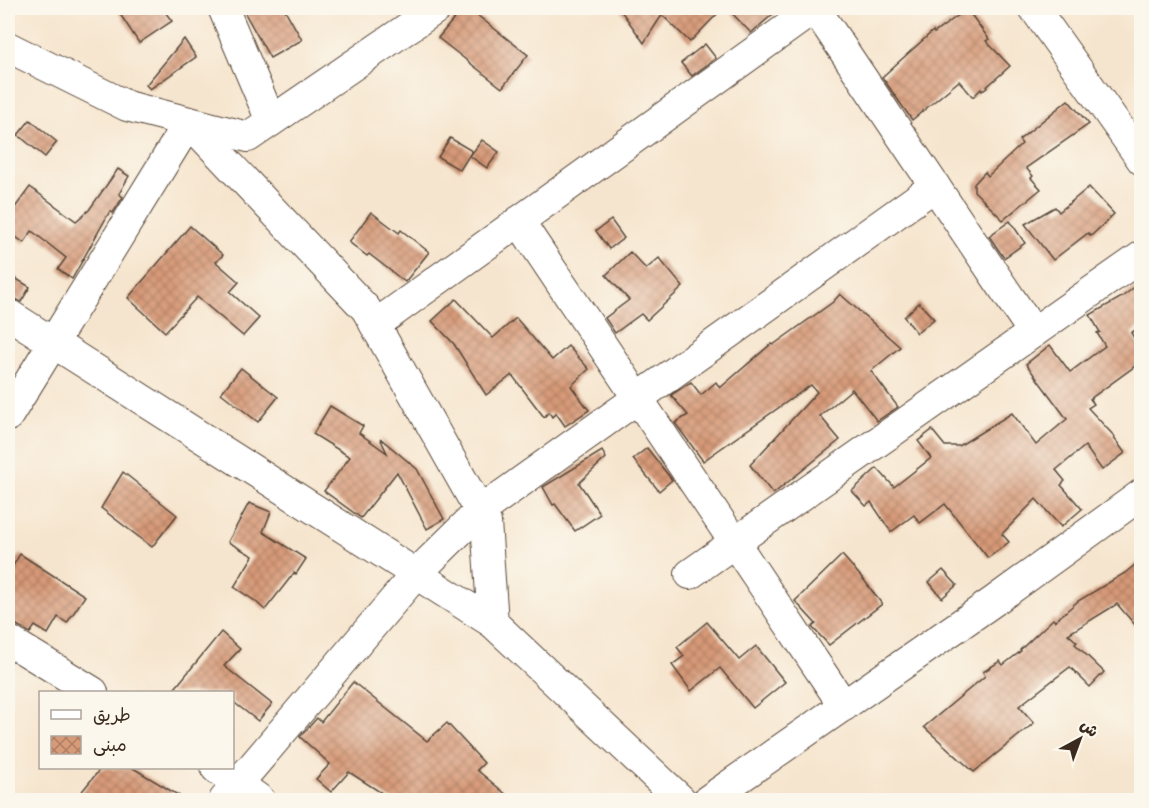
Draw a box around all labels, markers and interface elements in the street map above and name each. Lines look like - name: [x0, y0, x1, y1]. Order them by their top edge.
- legend: [39, 691, 234, 769]
- text: طريق: [93, 703, 131, 726]
- north arrow: [1050, 709, 1110, 769]
- text: ش: [1077, 714, 1103, 741]
- text: مبنى: [93, 733, 127, 756]

